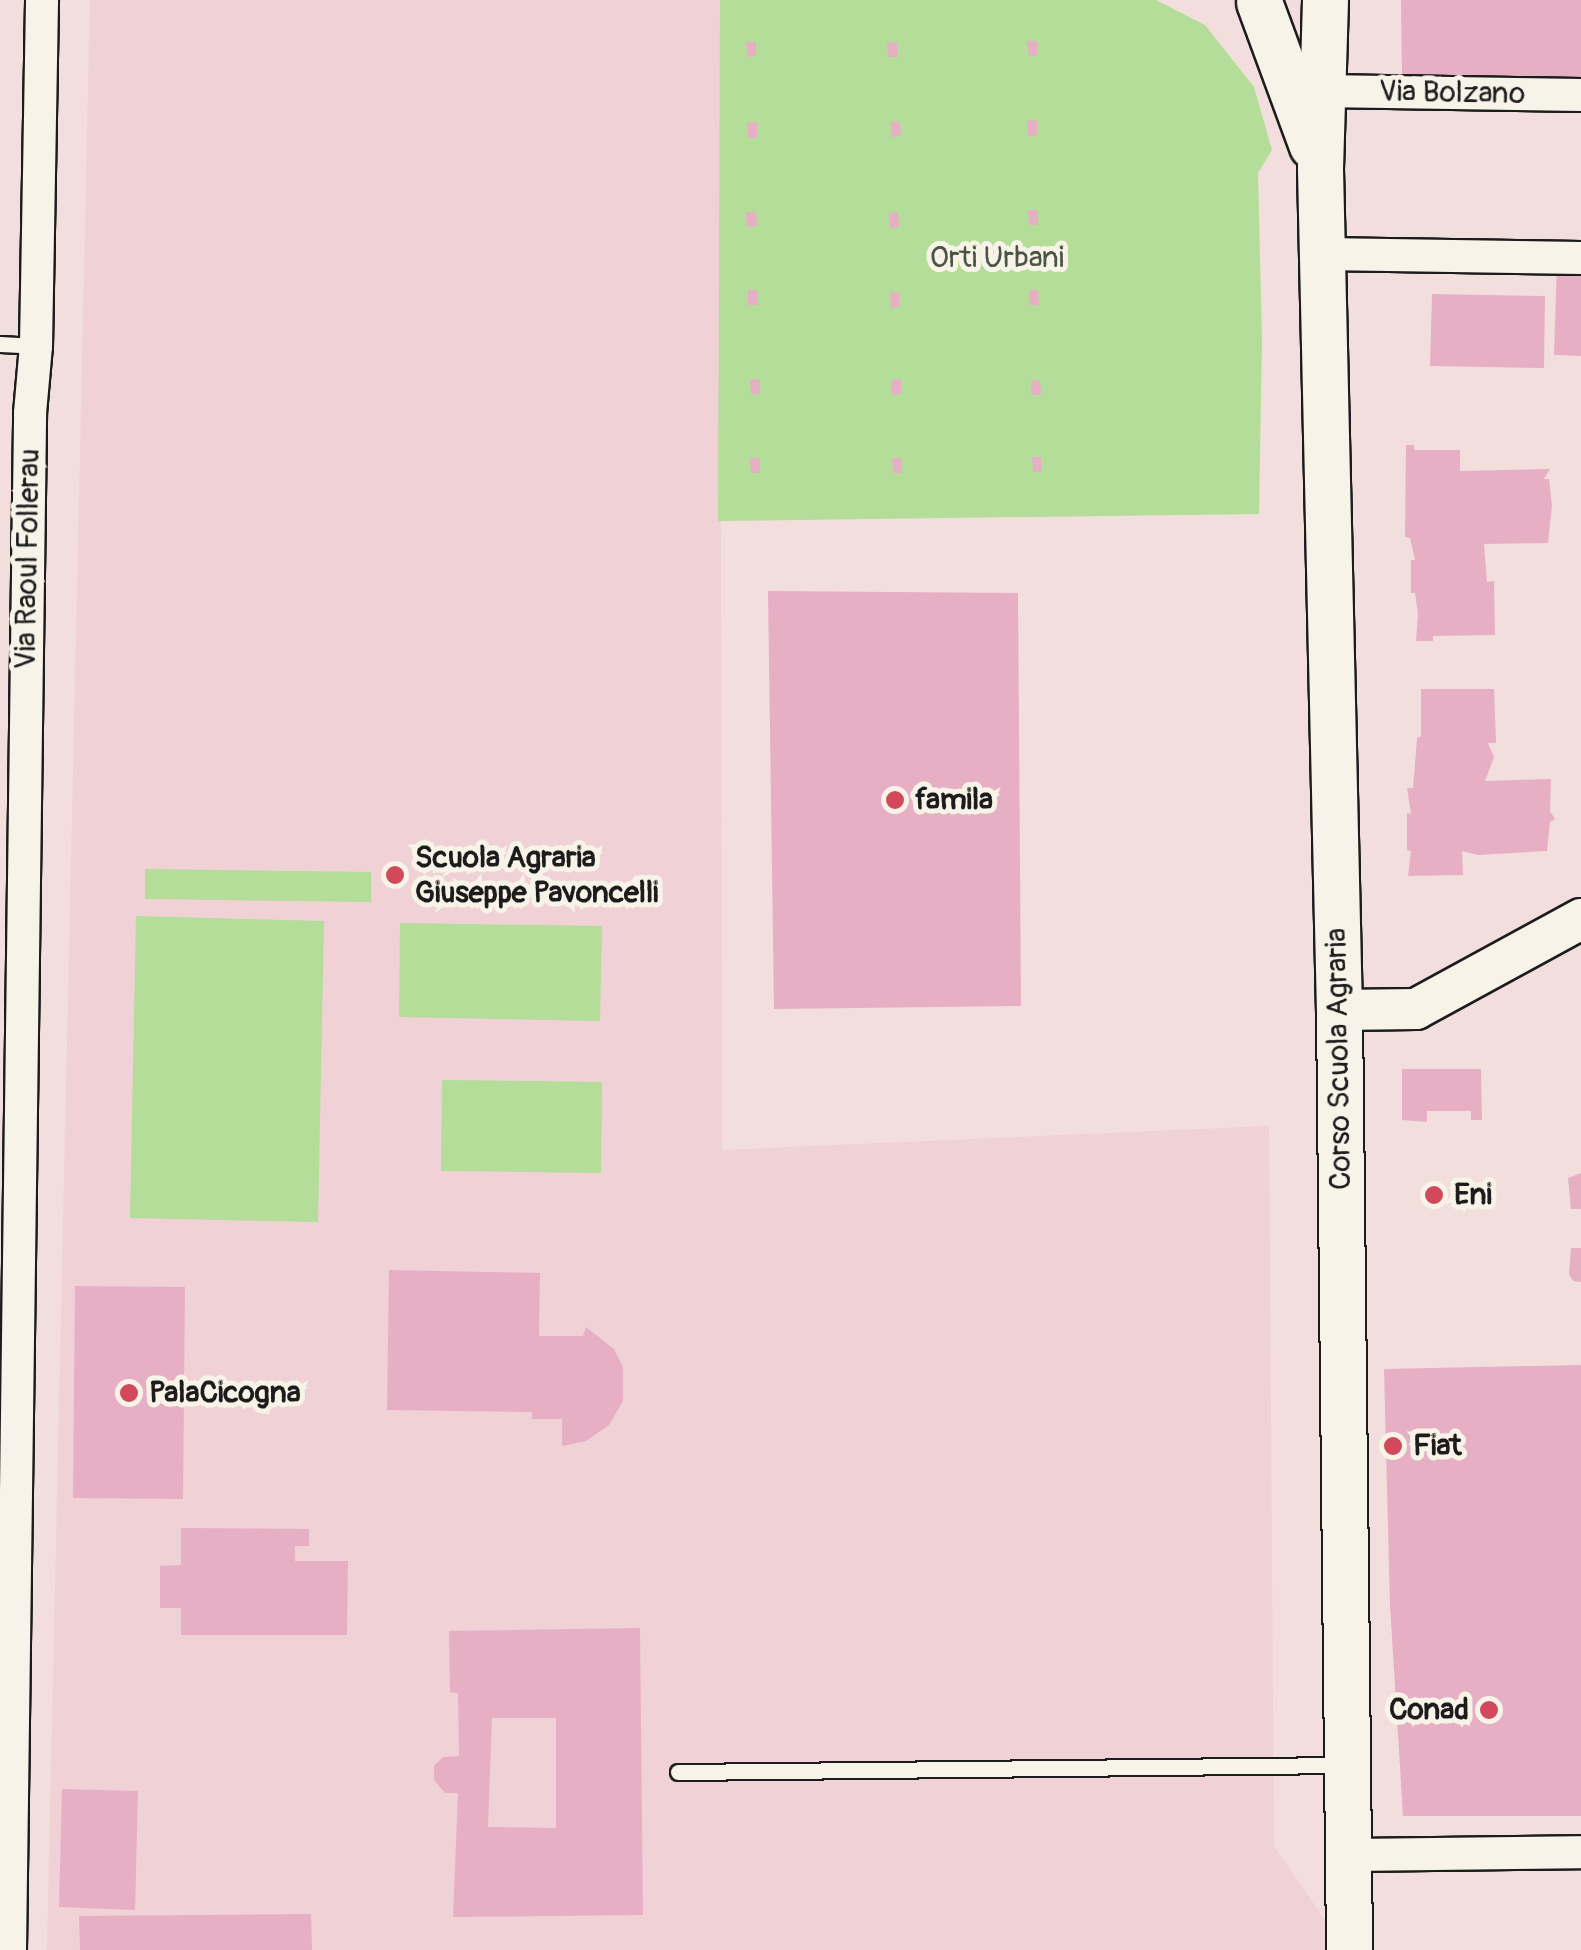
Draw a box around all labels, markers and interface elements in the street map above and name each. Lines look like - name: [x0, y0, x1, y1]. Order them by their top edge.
- street label: Via Bolzano: [1379, 74, 1525, 112]
- park label: Orti Urbani: [930, 240, 1064, 276]
- street label: Via Raoul Follerau: [8, 448, 48, 670]
- place label: famila: [915, 782, 993, 818]
- marker: famila: [884, 789, 906, 811]
- place label: Scuola Agraria Giuseppe Pavoncelli: [415, 840, 658, 910]
- marker: Scuola Agraria Giuseppe Pavoncelli: [384, 864, 406, 886]
- street label: Corso Scuola Agraria: [1319, 928, 1359, 1190]
- place label: Eni: [1454, 1177, 1492, 1213]
- marker: Eni: [1423, 1184, 1445, 1206]
- place label: PalaCicogna: [149, 1375, 301, 1411]
- marker: PalaCicogna: [118, 1382, 140, 1404]
- place label: Fiat: [1413, 1428, 1462, 1464]
- marker: Fiat: [1382, 1435, 1404, 1457]
- place label: Conad: [1389, 1692, 1469, 1728]
- marker: Conad: [1478, 1699, 1500, 1721]

